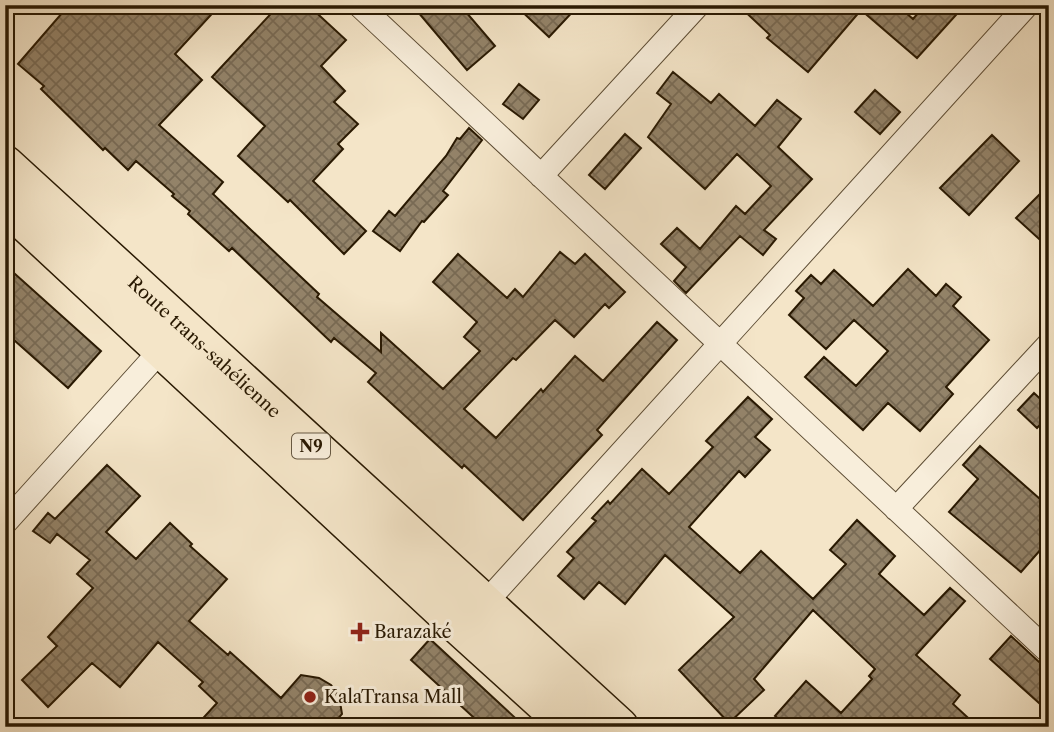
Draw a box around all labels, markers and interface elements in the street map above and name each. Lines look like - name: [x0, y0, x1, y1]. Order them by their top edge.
- street label: Route trans-sahélienne: [123, 272, 285, 423]
- road number: N9: [292, 434, 330, 458]
- place label: Barazaké: [374, 621, 452, 643]
- marker: Barazaké: [352, 624, 368, 640]
- place label: KalaTransa Mall: [324, 686, 462, 708]
- marker: KalaTransa Mall: [302, 689, 318, 705]

